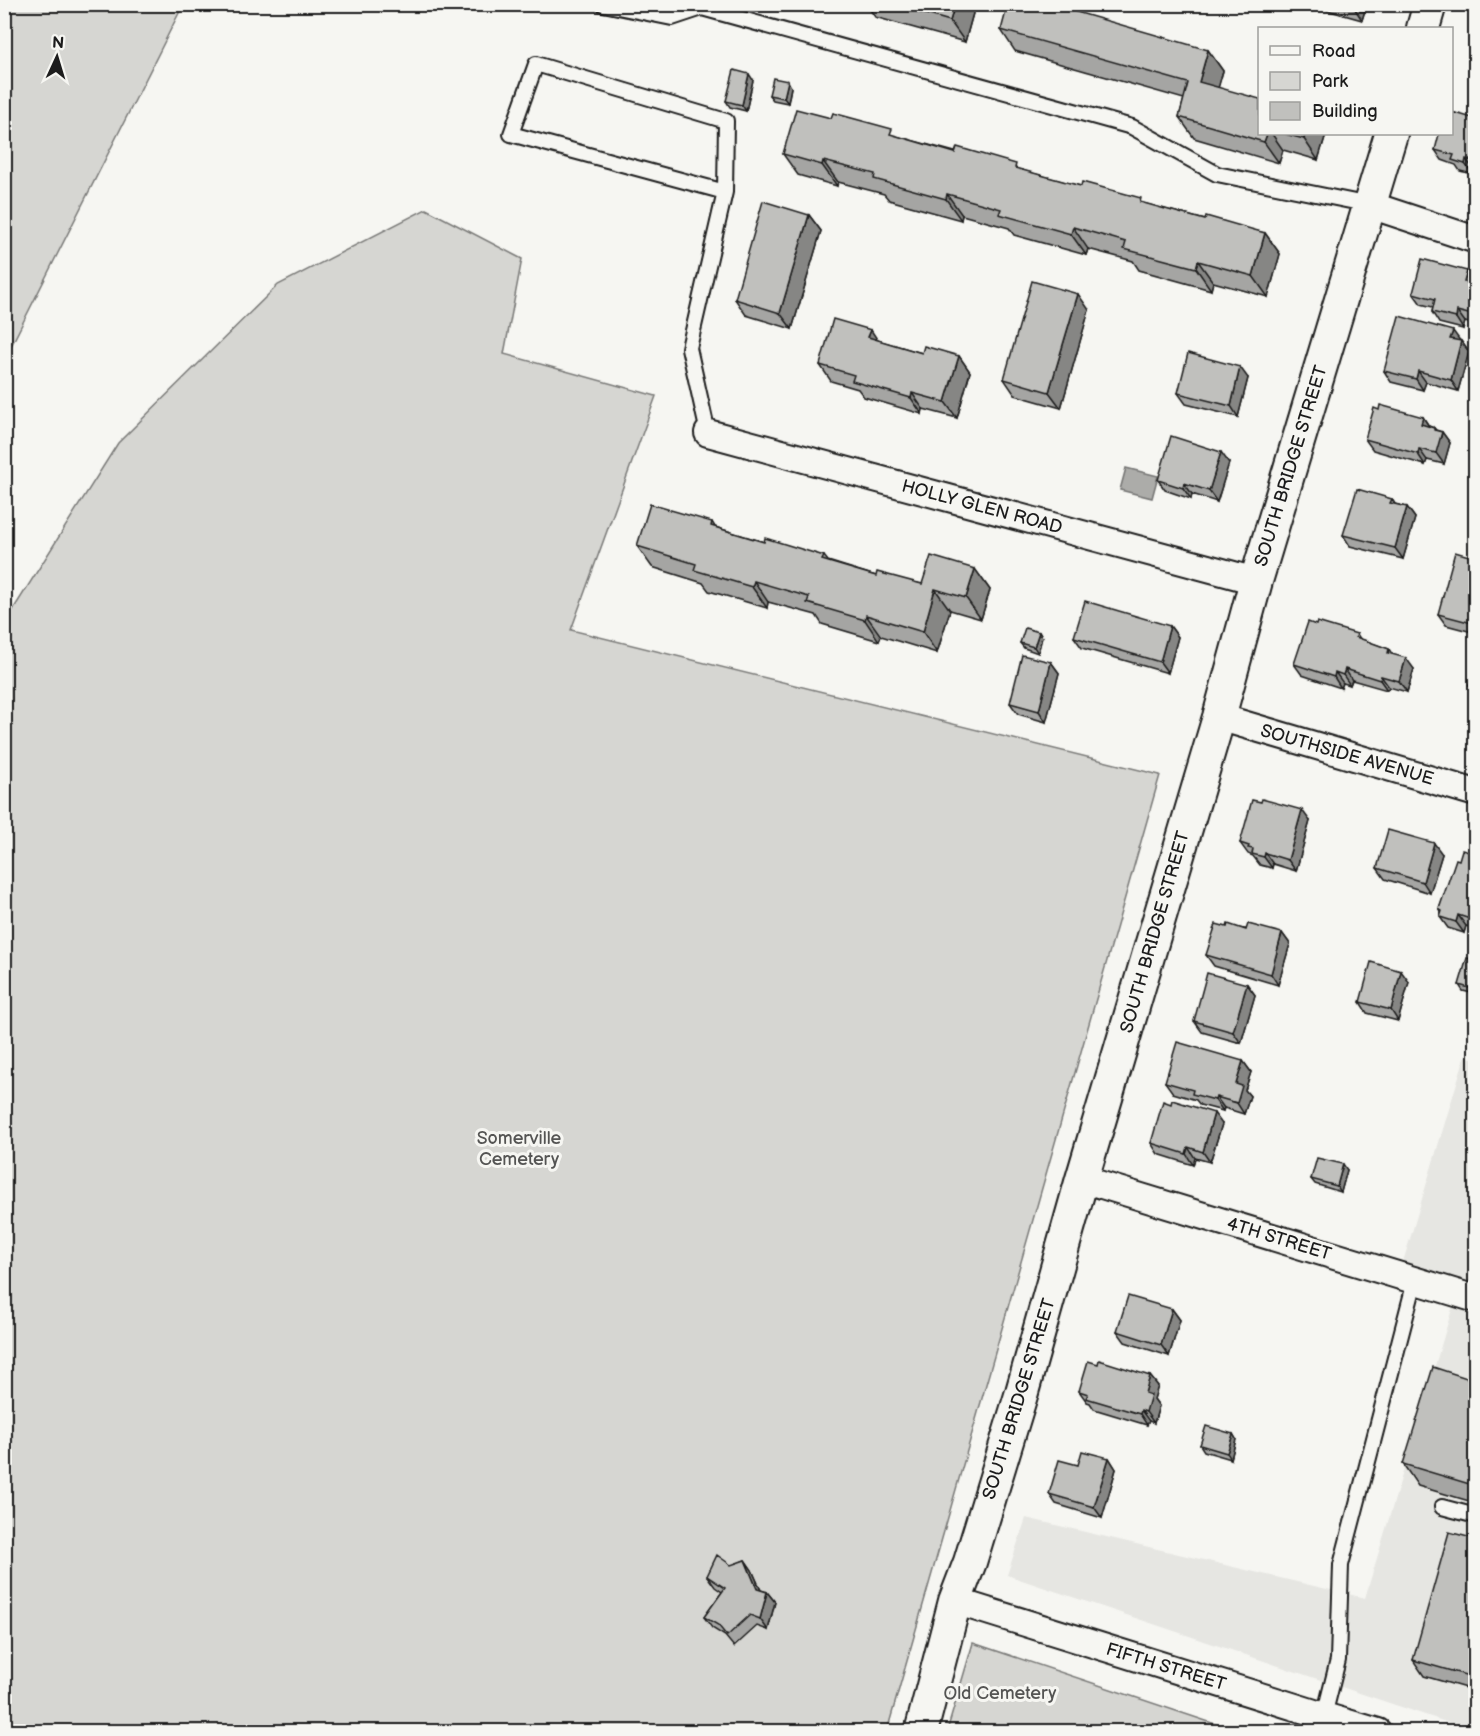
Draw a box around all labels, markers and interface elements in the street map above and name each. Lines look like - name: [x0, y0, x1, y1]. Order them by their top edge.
- north arrow: [27, 27, 87, 87]
- legend: [1258, 27, 1453, 135]
- text: N: [51, 34, 65, 53]
- text: Road: [1312, 41, 1356, 62]
- text: Park: [1312, 71, 1348, 92]
- text: Building: [1312, 101, 1378, 122]
- street label: SOUTH BRIDGE STREET: [1250, 363, 1332, 569]
- street label: HOLLY GLEN ROAD: [899, 475, 1065, 539]
- street label: SOUTHSIDE AVENUE: [1258, 720, 1436, 790]
- street label: SOUTH BRIDGE STREET: [1116, 829, 1194, 1035]
- park label: Somerville Cemetery: [477, 1128, 562, 1170]
- street label: 4TH STREET: [1224, 1213, 1334, 1265]
- street label: SOUTH BRIDGE STREET: [978, 1296, 1060, 1502]
- street label: FIFTH STREET: [1104, 1639, 1229, 1695]
- park label: Old Cemetery: [943, 1683, 1057, 1704]

